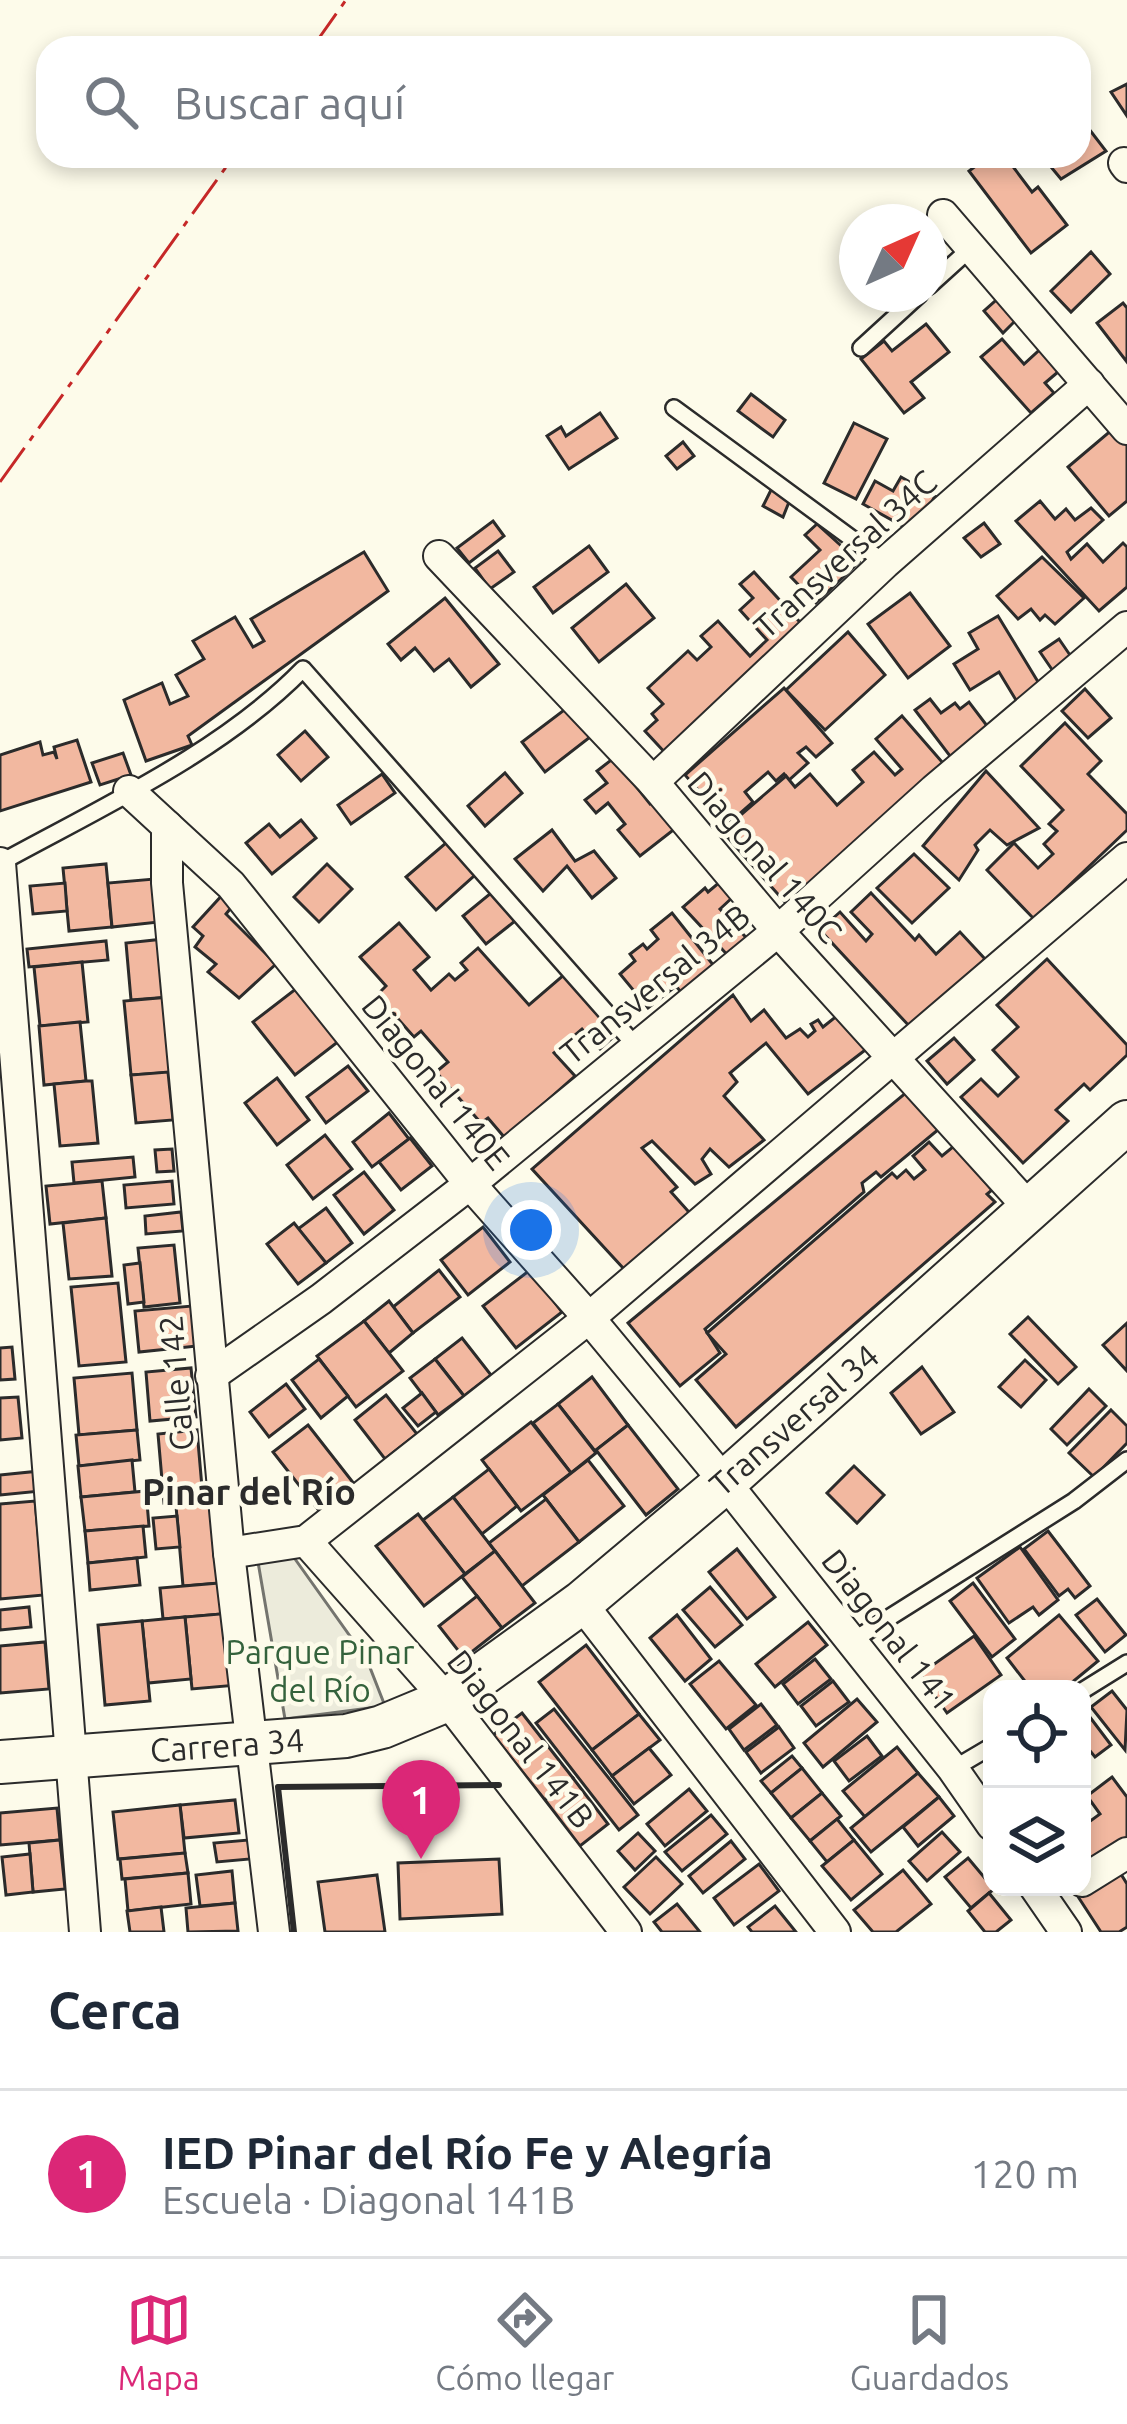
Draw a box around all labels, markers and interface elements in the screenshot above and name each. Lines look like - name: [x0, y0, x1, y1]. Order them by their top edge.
- search box: [36, 36, 1091, 168]
- icon: search: [78, 69, 144, 135]
- text: Buscar aquí: [174, 77, 405, 128]
- north arrow: [839, 204, 947, 312]
- street label: Transversal 34C: [746, 462, 943, 645]
- street label: Diagonal 140C: [681, 764, 850, 950]
- street label: Transversal 34B: [553, 896, 757, 1071]
- street label: Diagonal 140E: [355, 987, 518, 1176]
- your location: [501, 1200, 561, 1260]
- street label: Calle 142: [151, 1314, 200, 1452]
- street label: Transversal 34: [702, 1336, 886, 1503]
- district label: Pinar del Río: [142, 1471, 356, 1512]
- street label: Diagonal 141: [815, 1542, 964, 1718]
- park label: Parque Pinar del Río: [226, 1633, 415, 1708]
- street label: Diagonal 141B: [441, 1642, 602, 1835]
- map controls: [983, 1680, 1091, 1896]
- button: locate: [983, 1680, 1091, 1788]
- street label: Carrera 34: [149, 1721, 305, 1768]
- pin: 1: [382, 1760, 460, 1859]
- button: layers: [983, 1788, 1091, 1896]
- text: Cerca: [48, 1981, 182, 2039]
- text: IED Pinar del Río Fe y Alegría: [162, 2127, 773, 2178]
- text: 1: [76, 2152, 98, 2195]
- text: 120 m: [970, 2152, 1079, 2195]
- text: Escuela · Diagonal 141B: [162, 2178, 575, 2221]
- tab: Mapa: [118, 2287, 200, 2396]
- tab: Cómo llegar: [435, 2287, 614, 2396]
- tab: Guardados: [850, 2287, 1009, 2396]

